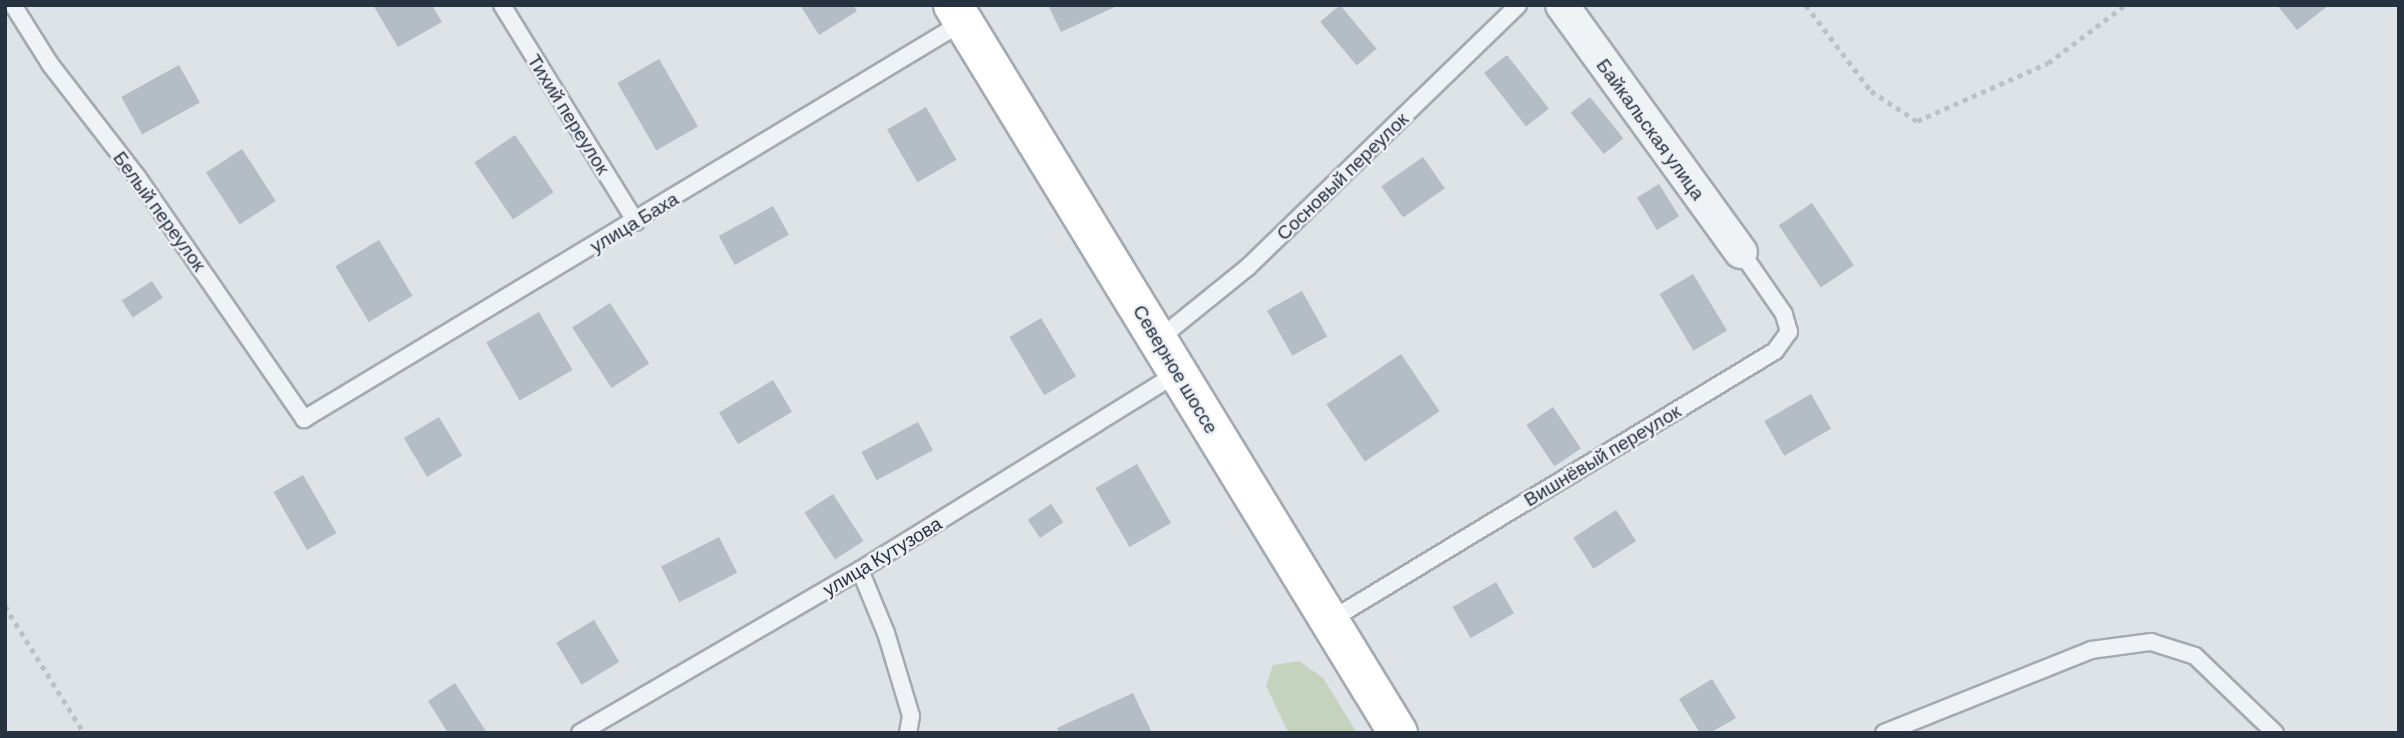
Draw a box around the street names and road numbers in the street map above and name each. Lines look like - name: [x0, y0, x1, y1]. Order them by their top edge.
- street label: Тихий переулок: [523, 50, 615, 178]
- street label: Байкальская улица: [1592, 54, 1710, 204]
- street label: Сосновый переулок: [1271, 107, 1413, 245]
- street label: Белый переулок: [109, 147, 211, 275]
- street label: улица Баха: [586, 187, 682, 257]
- street label: Северное шоссе: [1129, 301, 1223, 437]
- street label: Вишнёвый переулок: [1520, 399, 1684, 511]
- street label: улица Кутузова: [818, 512, 946, 600]

